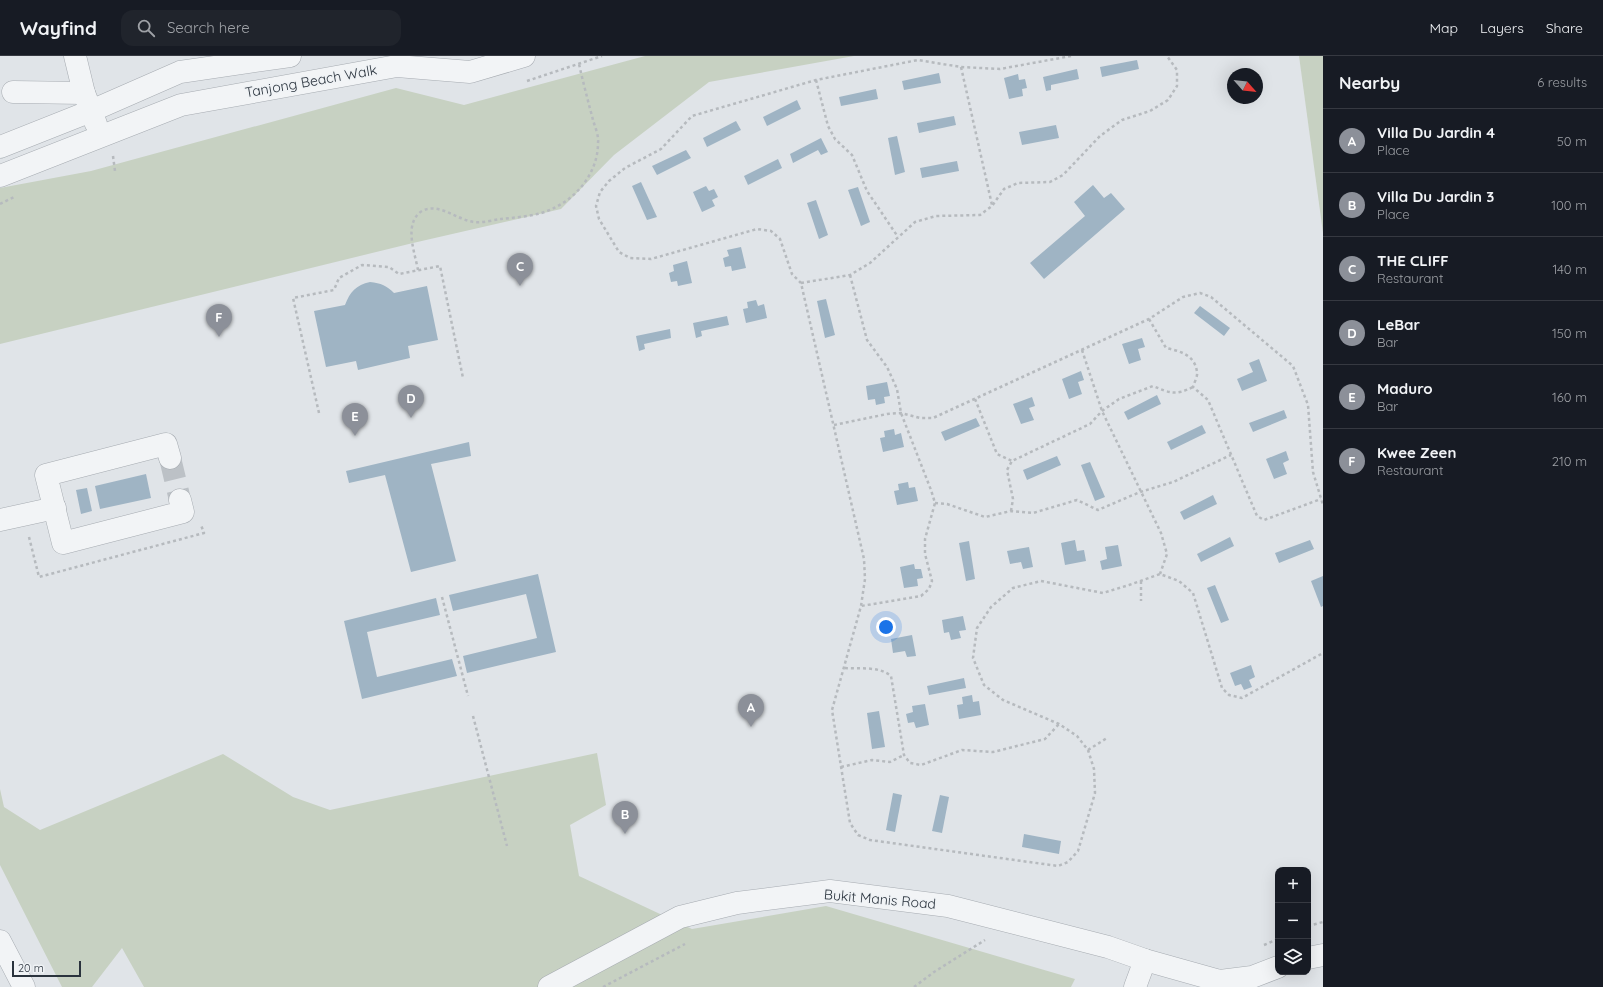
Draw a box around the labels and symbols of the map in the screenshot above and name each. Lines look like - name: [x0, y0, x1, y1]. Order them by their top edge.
- street label: Tanjong Beach Walk: [244, 61, 378, 101]
- north arrow: [1227, 68, 1263, 104]
- pin: C: [507, 253, 533, 286]
- pin: F: [206, 304, 232, 337]
- pin: D: [398, 385, 424, 418]
- pin: E: [342, 403, 368, 436]
- your location: [876, 617, 896, 637]
- pin: A: [738, 694, 764, 727]
- pin: B: [612, 801, 638, 834]
- street label: Bukit Manis Road: [823, 885, 937, 913]
- scale bar: [12, 959, 81, 978]

